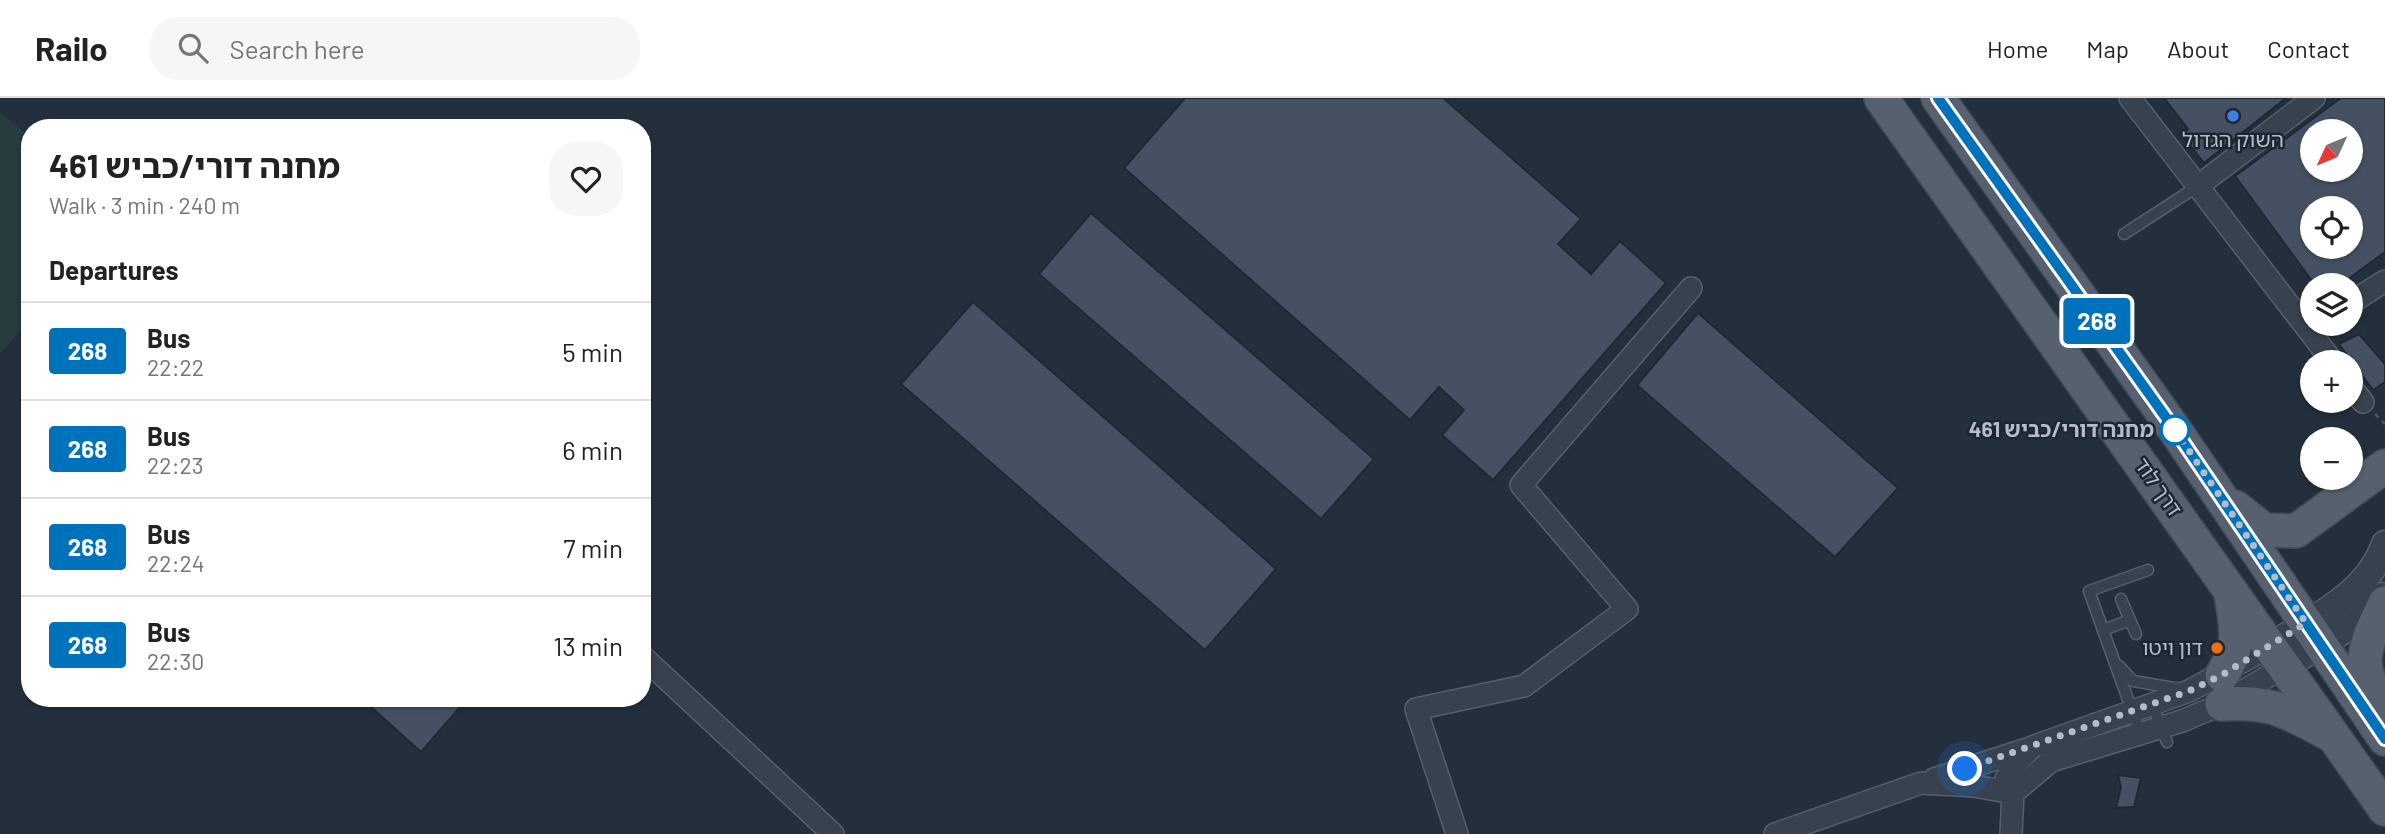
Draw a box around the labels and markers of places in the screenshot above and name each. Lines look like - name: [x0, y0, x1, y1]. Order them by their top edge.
- marker: השוק הגדול: [2225, 108, 2241, 124]
- place label: השוק הגדול: [2182, 126, 2284, 151]
- marker: מחנה דורי/כביש 461: [2160, 415, 2190, 445]
- place label: מחנה דורי/כביש 461: [1969, 416, 2154, 441]
- place label: דון ויטו: [2142, 634, 2203, 659]
- marker: דון ויטו: [2209, 640, 2225, 656]

